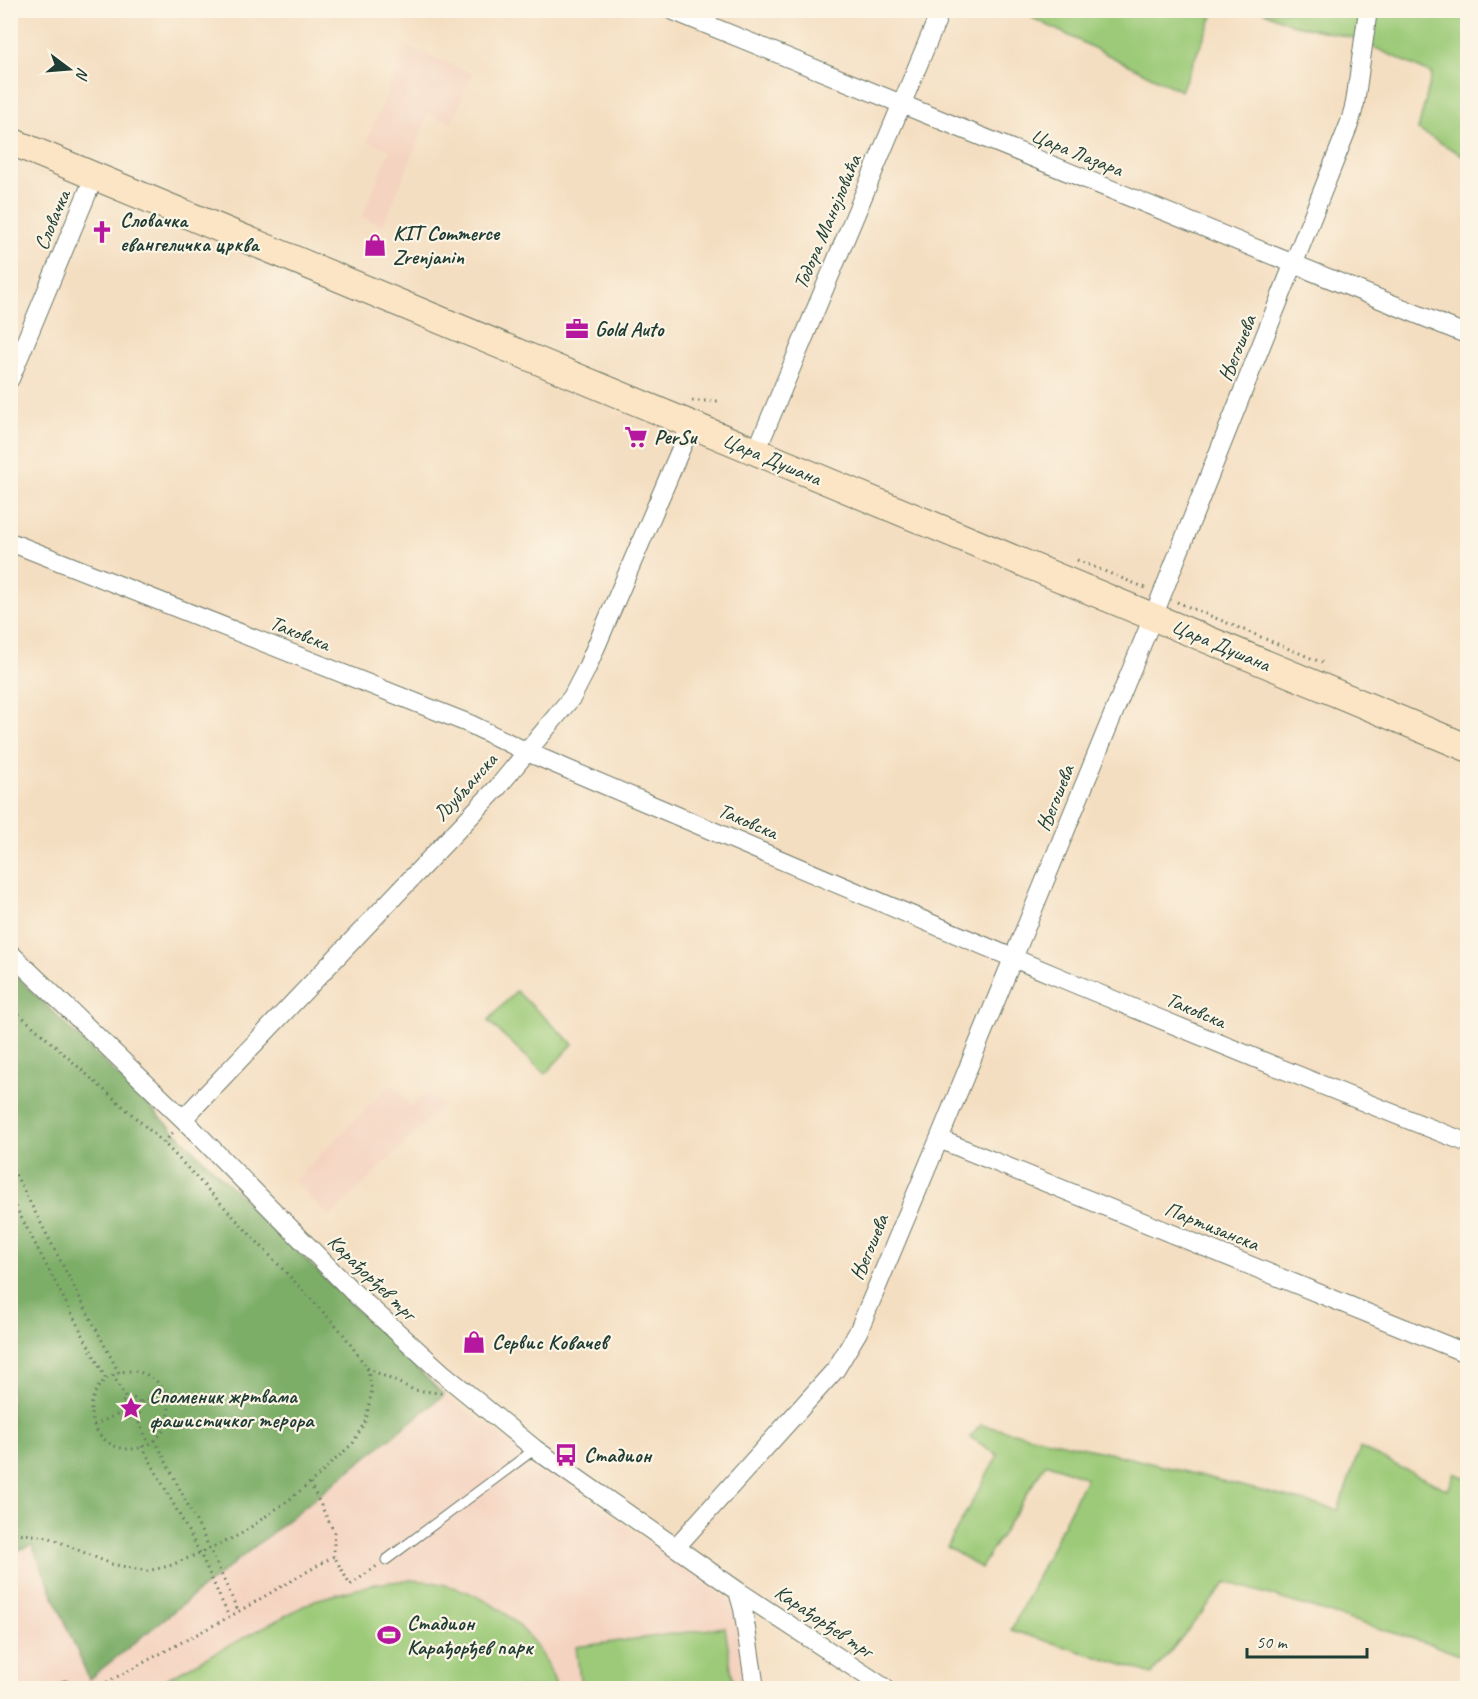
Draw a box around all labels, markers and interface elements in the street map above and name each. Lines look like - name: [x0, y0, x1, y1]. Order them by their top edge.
- north arrow: [39, 39, 99, 99]
- text: N: [71, 65, 93, 83]
- street label: Цара Лазара: [1027, 122, 1128, 183]
- street label: Тодора Манојловића: [787, 149, 868, 293]
- street label: Словачка: [28, 184, 77, 254]
- place label: Словачка евангеличка црква: [120, 207, 260, 257]
- church icon: Словачка евангеличка црква: [89, 219, 115, 245]
- place label: KIT Commerce Zrenjanin: [393, 220, 501, 270]
- shop icon: KIT Commerce Zrenjanin: [362, 232, 388, 258]
- street label: Његошева: [1212, 309, 1263, 385]
- office icon: Gold Auto: [564, 316, 590, 342]
- place label: Gold Auto: [595, 316, 665, 342]
- supermarket icon: PerSu: [623, 424, 649, 450]
- place label: PerSu: [654, 424, 698, 450]
- street label: Цара Душана: [719, 427, 826, 492]
- street label: Таковска: [266, 609, 336, 658]
- street label: Цара Душана: [1168, 613, 1275, 678]
- street label: Љубљанска: [427, 746, 504, 827]
- street label: Његошева: [1030, 759, 1081, 835]
- street label: Таковска: [714, 797, 784, 846]
- street label: Таковска: [1162, 986, 1232, 1035]
- street label: Партизанска: [1161, 1195, 1265, 1257]
- street label: Његошева: [844, 1208, 895, 1284]
- street label: Карађорђев трг: [322, 1228, 424, 1328]
- shop icon: Сервис Ковачев: [461, 1329, 487, 1355]
- place label: Сервис Ковачев: [492, 1329, 611, 1355]
- place label: Споменик жртвама фашистичког терора: [149, 1383, 315, 1433]
- place icon: Споменик жртвама фашистичког терора: [118, 1395, 144, 1421]
- bus stop icon: Стадион: [553, 1442, 579, 1468]
- place label: Стадион: [584, 1442, 653, 1468]
- street label: Карађорђев трг: [770, 1579, 881, 1665]
- place label: Стадион Карађорђев парк: [407, 1610, 535, 1660]
- scale bar: [1247, 1621, 1367, 1659]
- sports icon: Стадион Карађорђев парк: [376, 1622, 402, 1648]
- text: 50 m: [1256, 1631, 1289, 1653]

